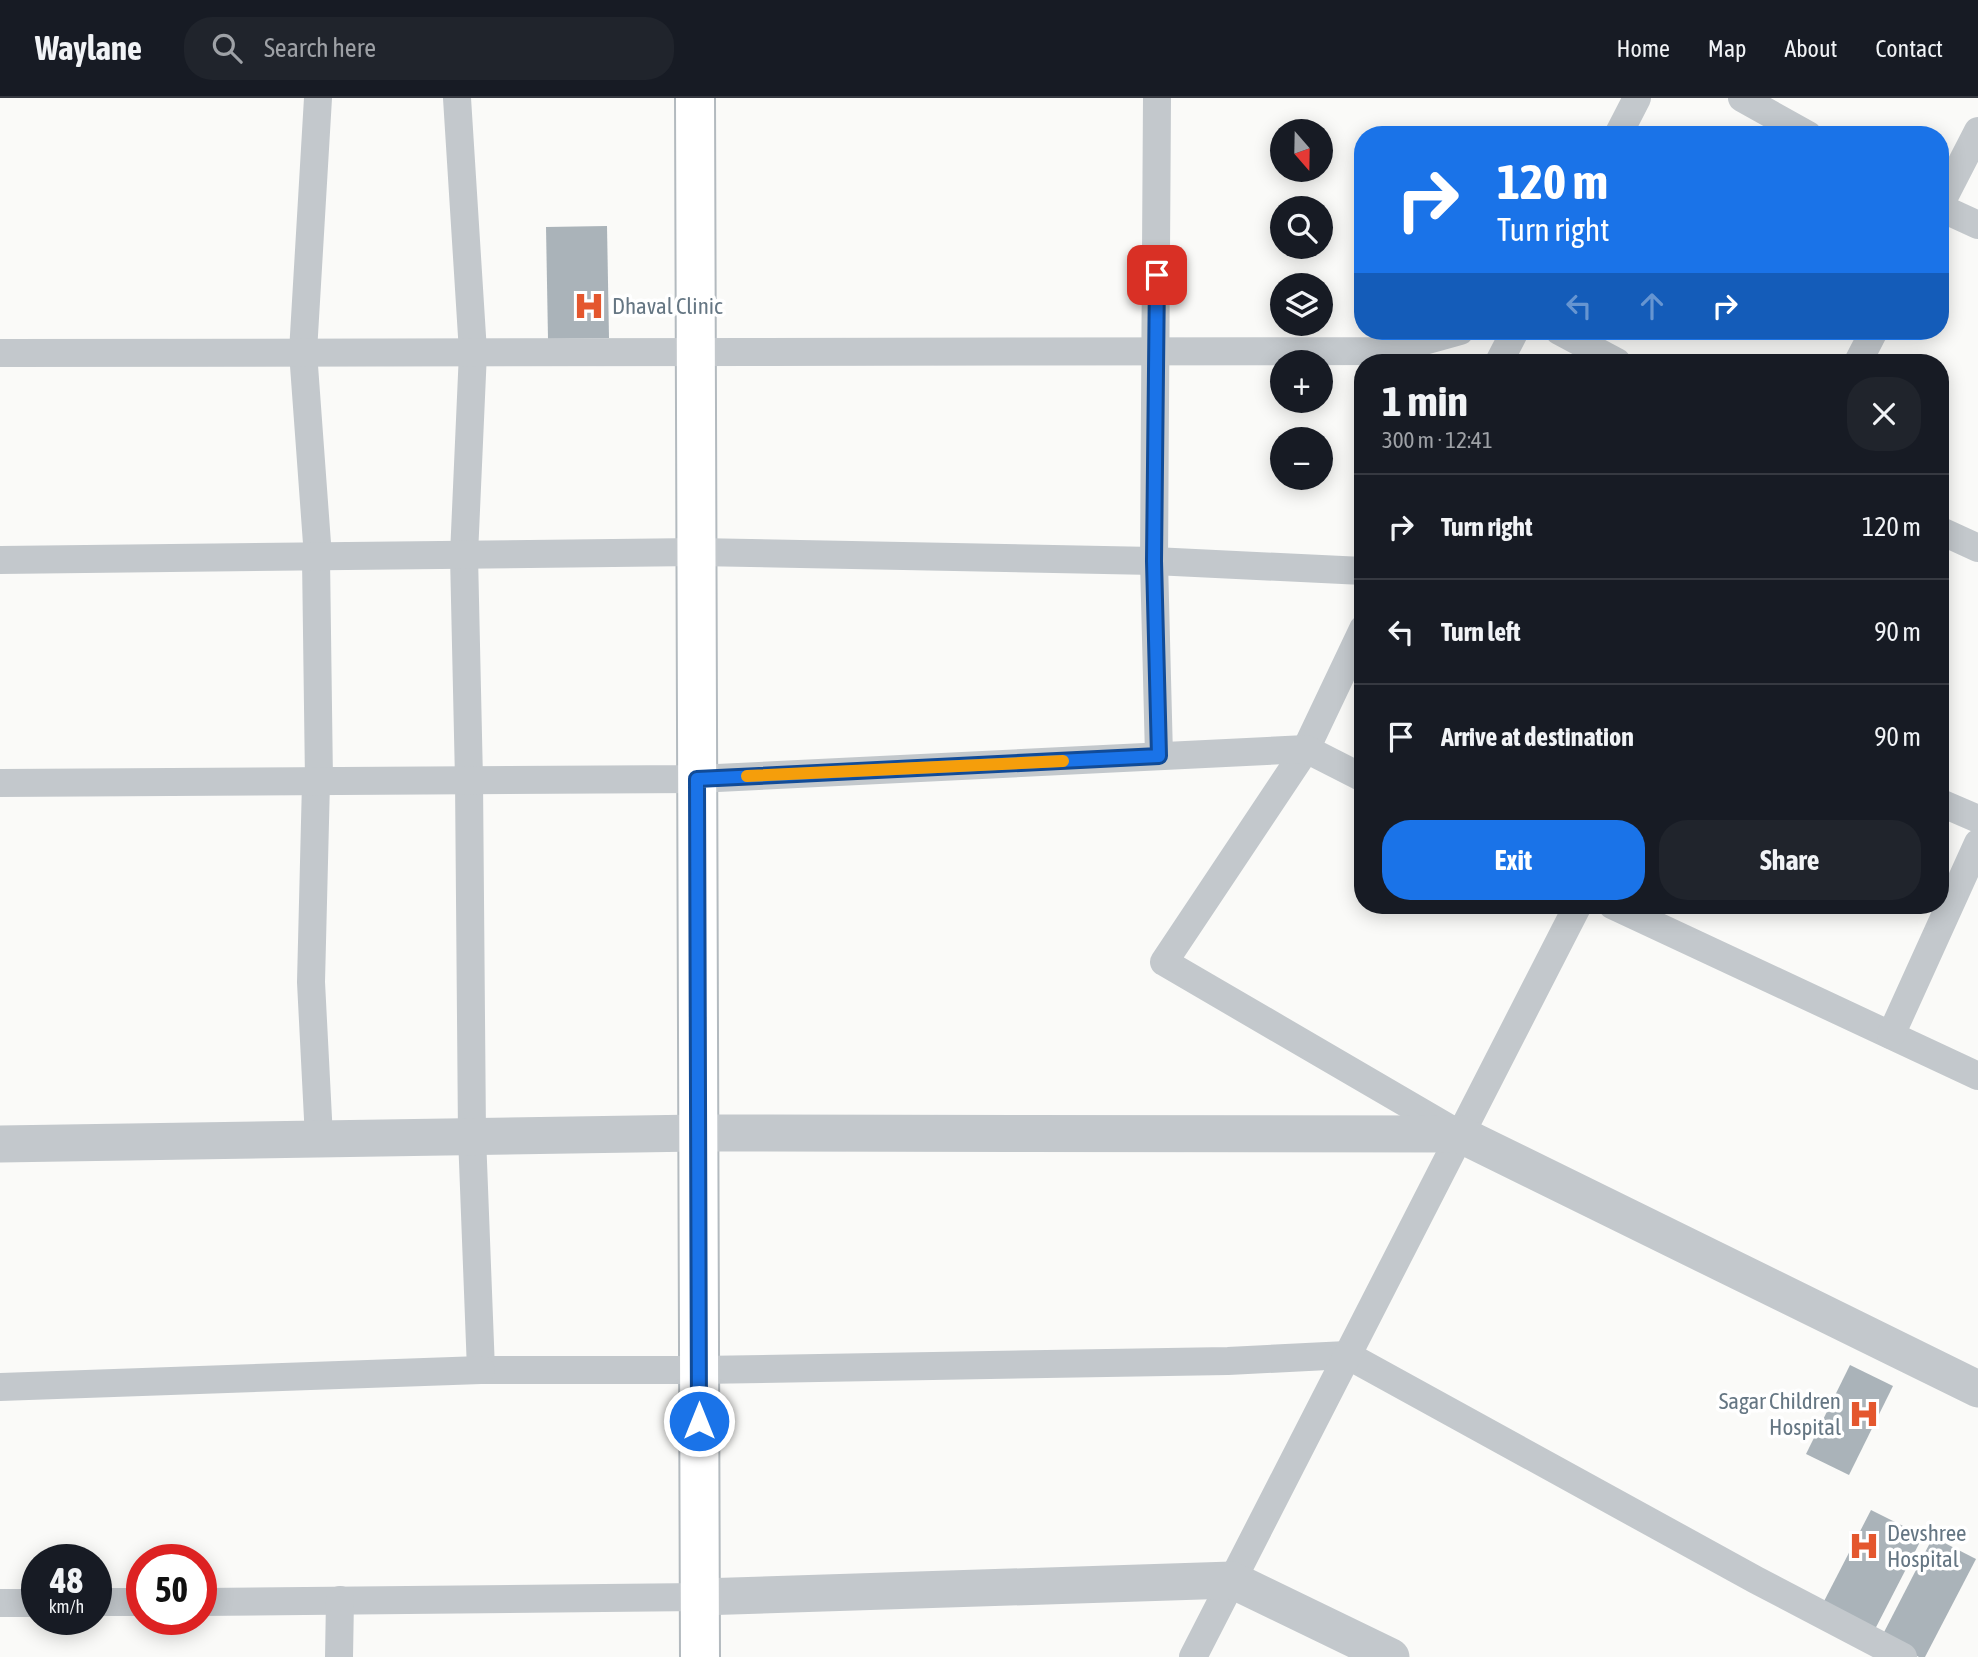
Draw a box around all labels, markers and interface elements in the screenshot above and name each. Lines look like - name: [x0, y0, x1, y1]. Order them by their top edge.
- search box: [184, 17, 674, 80]
- text: Waylane: [35, 29, 142, 67]
- icon: search: [208, 29, 246, 67]
- text: Search here: [264, 33, 376, 63]
- text: Home: [1616, 35, 1670, 62]
- text: Map: [1708, 35, 1746, 62]
- text: About: [1784, 35, 1837, 62]
- text: Contact: [1875, 35, 1943, 62]
- north arrow: [1270, 119, 1334, 182]
- map controls: [1270, 119, 1333, 490]
- text: 120 m: [1497, 153, 1608, 209]
- icon: right: [1382, 154, 1473, 245]
- button: search: [1270, 196, 1333, 259]
- text: Turn right: [1497, 211, 1610, 248]
- pin: [1127, 245, 1187, 305]
- icon: arrive: [1138, 256, 1176, 294]
- button: layers: [1270, 273, 1333, 336]
- icon: left: [1560, 287, 1598, 325]
- icon: ahead: [1633, 287, 1671, 325]
- icon: right: [1706, 287, 1744, 325]
- hospital icon: Dhaval Clinic: [572, 289, 606, 323]
- place label: Dhaval Clinic: [612, 293, 723, 319]
- button: +: [1270, 350, 1333, 413]
- text: 1 min: [1382, 377, 1468, 425]
- button: close: [1847, 377, 1921, 451]
- button: −: [1270, 427, 1333, 490]
- text: 300 m · 12:41: [1382, 427, 1493, 453]
- icon: right: [1382, 508, 1420, 546]
- text: Turn right: [1441, 512, 1532, 542]
- text: 120 m: [1862, 512, 1921, 542]
- icon: left: [1382, 613, 1420, 651]
- text: Turn left: [1441, 617, 1521, 647]
- text: 90 m: [1874, 617, 1921, 647]
- icon: arrive: [1382, 718, 1420, 756]
- text: Arrive at destination: [1441, 722, 1634, 752]
- text: 90 m: [1874, 722, 1921, 752]
- button: Exit: [1382, 820, 1645, 900]
- button: Share: [1659, 820, 1921, 900]
- position arrow: [662, 1384, 736, 1458]
- place label: Sagar Children Hospital: [1719, 1388, 1841, 1440]
- hospital icon: Sagar Children Hospital: [1847, 1397, 1881, 1431]
- place label: Devshree Hospital: [1887, 1520, 1966, 1572]
- hospital icon: Devshree Hospital: [1847, 1529, 1881, 1563]
- speed limit sign: 50: [126, 1544, 217, 1635]
- text: 48: [50, 1560, 83, 1600]
- text: km/h: [49, 1596, 84, 1617]

